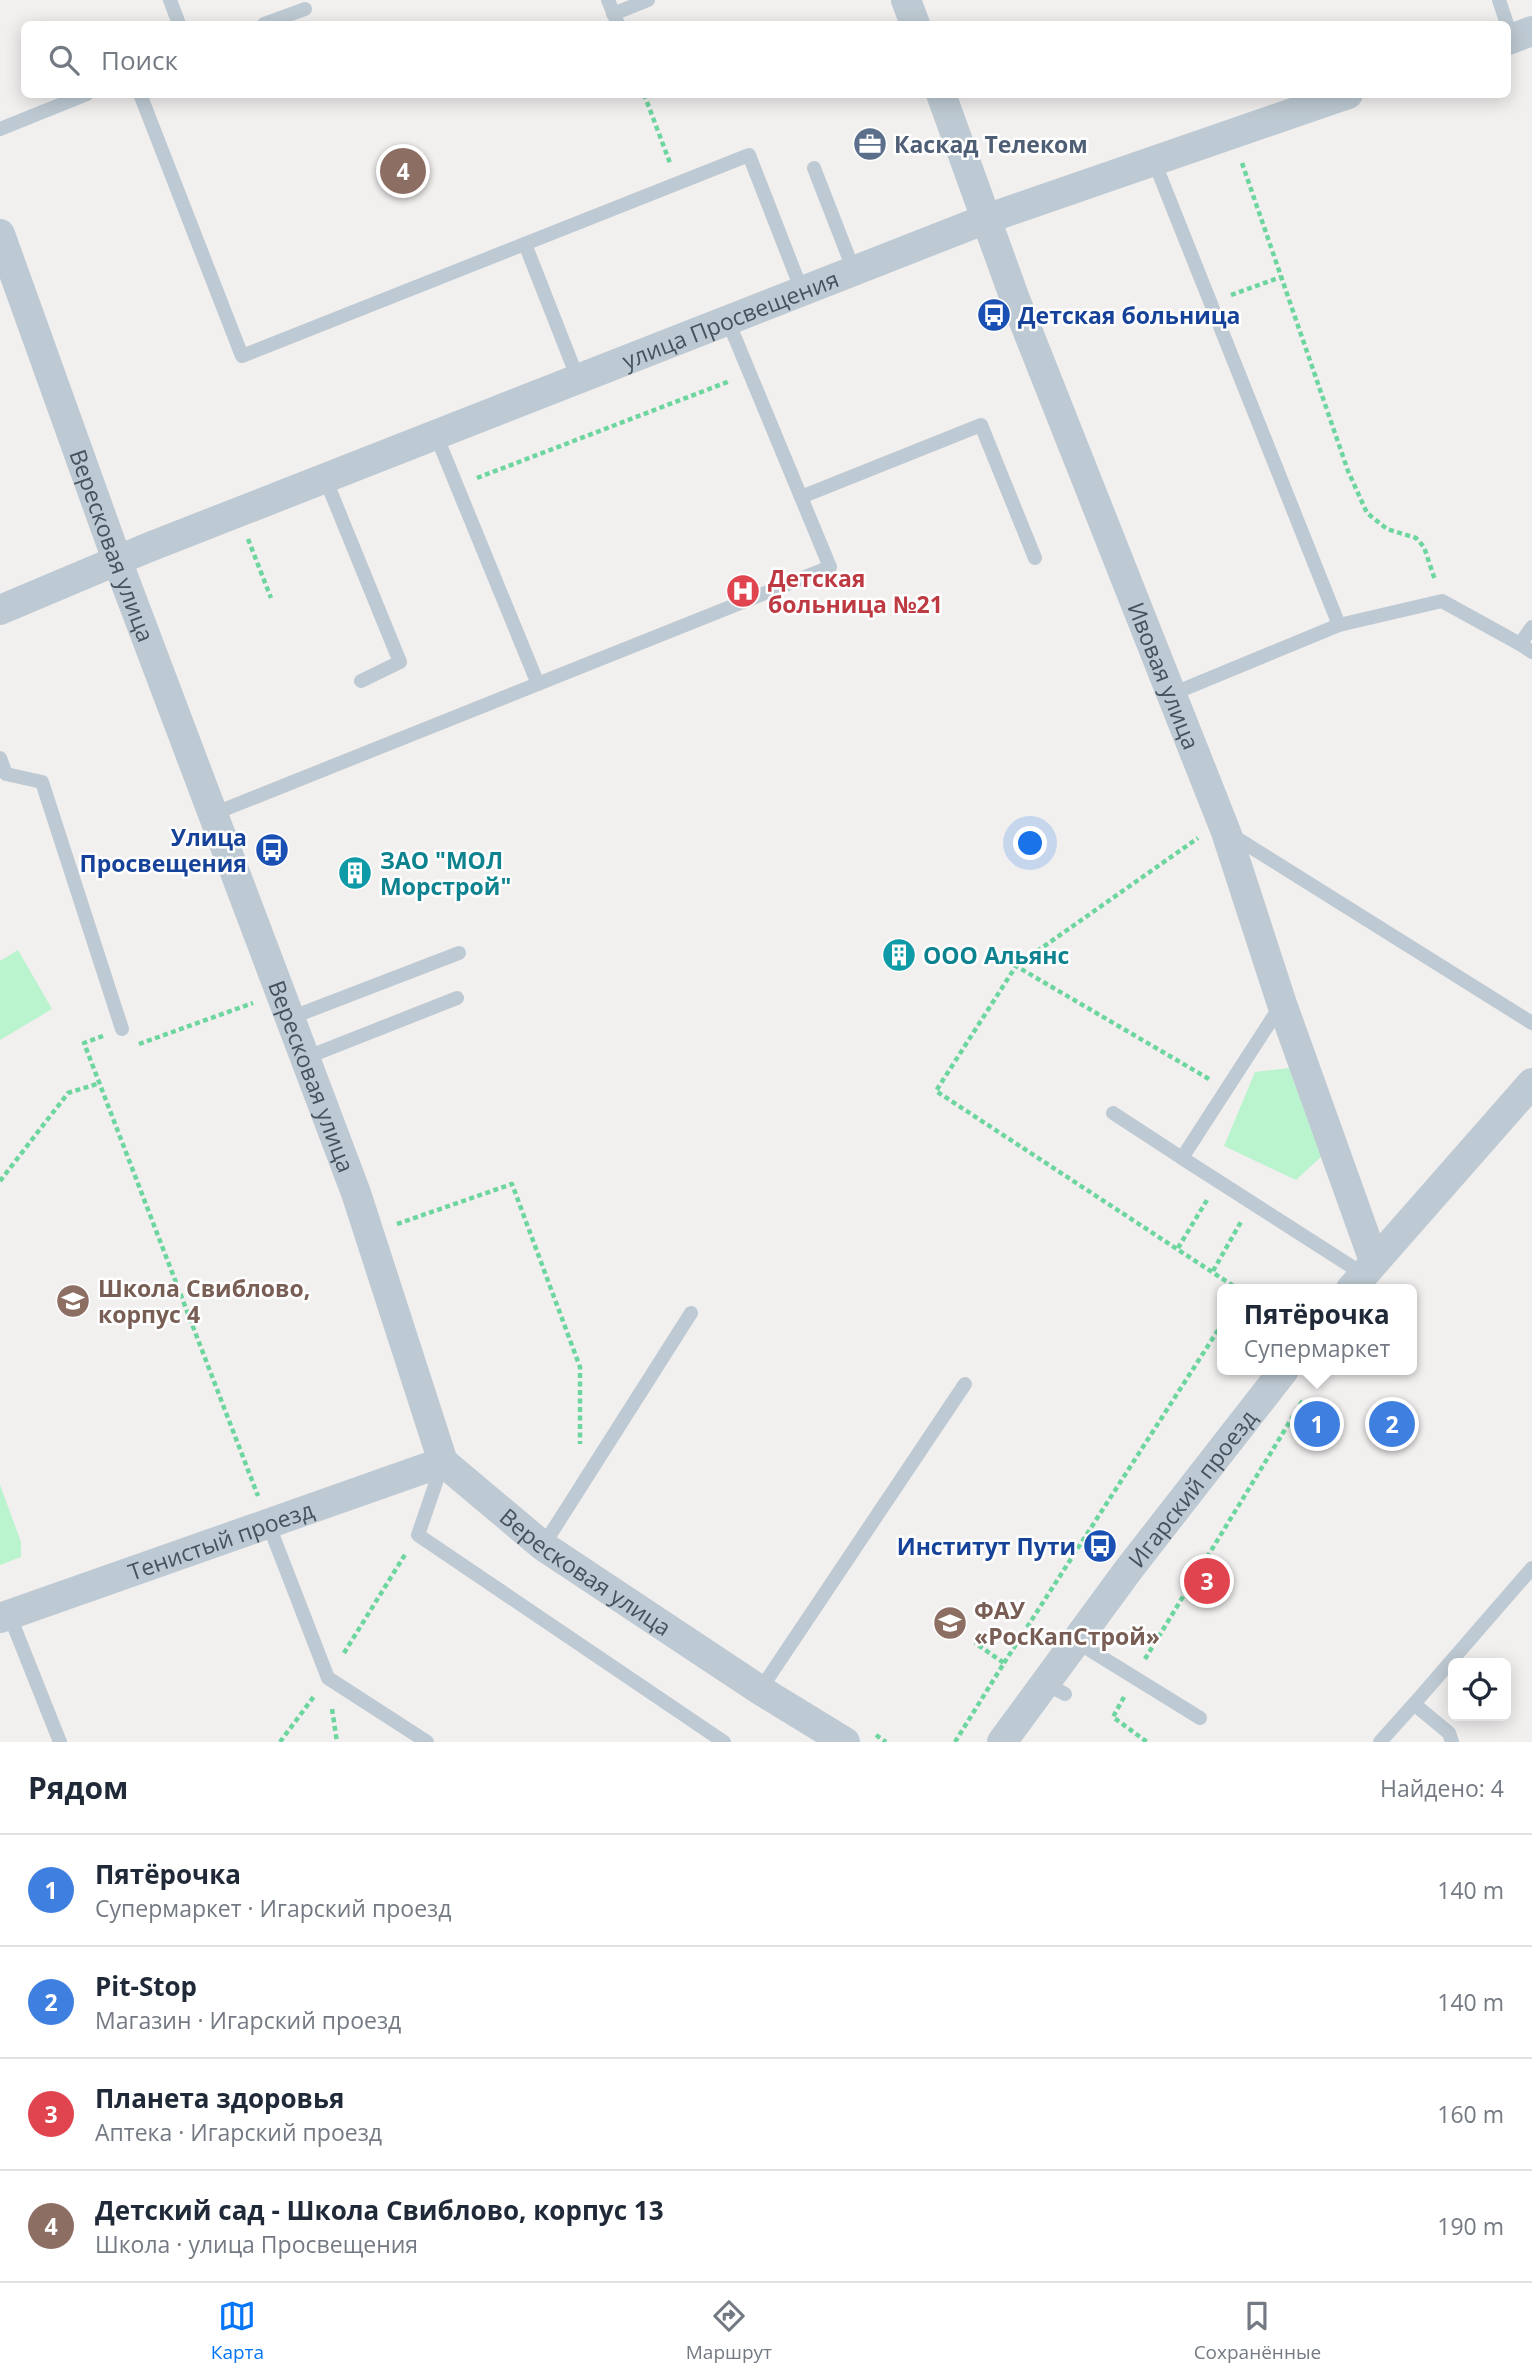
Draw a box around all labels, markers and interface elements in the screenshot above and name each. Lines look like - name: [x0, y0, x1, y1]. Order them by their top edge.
- search box: [21, 21, 1511, 98]
- icon: search: [45, 41, 83, 79]
- text: Поиск: [101, 42, 178, 78]
- office icon: Каскад Телеком: [851, 125, 889, 163]
- place label: Каскад Телеком: [894, 128, 1088, 160]
- pin: 4: [380, 145, 426, 197]
- street label: улица Просвещения: [617, 262, 843, 376]
- bus stop icon: Детская больница: [975, 296, 1013, 334]
- place label: Детская больница: [1018, 299, 1240, 331]
- street label: Вересковая улица: [62, 445, 162, 646]
- place label: Детская больница №21: [768, 562, 943, 620]
- hospital icon: Детская больница №21: [724, 572, 762, 610]
- street label: Ивовая улица: [1121, 597, 1208, 754]
- place label: Улица Просвещения: [80, 821, 247, 879]
- your location: [1013, 826, 1047, 860]
- bus stop icon: Улица Просвещения: [253, 831, 291, 869]
- place label: ЗАО "МОЛ Морстрой": [380, 844, 511, 902]
- building icon: ЗАО "МОЛ Морстрой": [336, 854, 374, 892]
- building icon: ООО Альянс: [880, 936, 918, 974]
- place label: ООО Альянс: [923, 939, 1070, 971]
- street label: Вересковая улица: [261, 976, 363, 1177]
- place label: Школа Свиблово, корпус 4: [98, 1272, 310, 1330]
- school or university icon: Школа Свиблово, корпус 4: [54, 1282, 92, 1320]
- popup: [1217, 1284, 1417, 1375]
- text: Пятёрочка: [1244, 1296, 1390, 1332]
- text: Супермаркет: [1244, 1332, 1390, 1364]
- pin: 1: [1294, 1398, 1340, 1450]
- pin: 2: [1369, 1398, 1415, 1450]
- street label: Игарский проезд: [1120, 1403, 1263, 1574]
- street label: Тенистый проезд: [124, 1493, 318, 1588]
- street label: Вересковая улица: [493, 1501, 678, 1643]
- bus stop icon: Институт Пути: [1081, 1527, 1119, 1565]
- place label: Институт Пути: [897, 1530, 1076, 1562]
- pin: 3: [1184, 1555, 1230, 1607]
- place label: ФАУ «РосКапСтрой»: [974, 1594, 1160, 1652]
- school or university icon: ФАУ «РосКапСтрой»: [931, 1604, 969, 1642]
- map controls: [1448, 1658, 1511, 1721]
- button: locate: [1448, 1658, 1511, 1721]
- text: Рядом: [28, 1767, 128, 1808]
- text: Найдено: 4: [1380, 1772, 1504, 1804]
- text: Пятёрочка: [95, 1856, 241, 1892]
- text: 1: [44, 1874, 58, 1906]
- text: 140 m: [1437, 1874, 1504, 1906]
- text: Супермаркет · Игарский проезд: [95, 1892, 451, 1924]
- text: Pit-Stop: [95, 1968, 197, 2004]
- text: 2: [44, 1986, 58, 2018]
- text: 140 m: [1437, 1986, 1504, 2018]
- text: Магазин · Игарский проезд: [95, 2004, 401, 2036]
- text: Планета здоровья: [95, 2080, 344, 2116]
- text: 3: [44, 2098, 58, 2130]
- text: 160 m: [1437, 2098, 1504, 2130]
- text: Аптека · Игарский проезд: [95, 2116, 382, 2148]
- text: Детский сад - Школа Свиблово, корпус 13: [95, 2192, 664, 2228]
- text: 4: [44, 2210, 58, 2242]
- text: 190 m: [1437, 2210, 1504, 2242]
- text: Школа · улица Просвещения: [95, 2228, 418, 2260]
- tab: Карта: [211, 2297, 264, 2365]
- tab: Маршрут: [686, 2297, 772, 2365]
- tab: Сохранённые: [1194, 2297, 1321, 2365]

